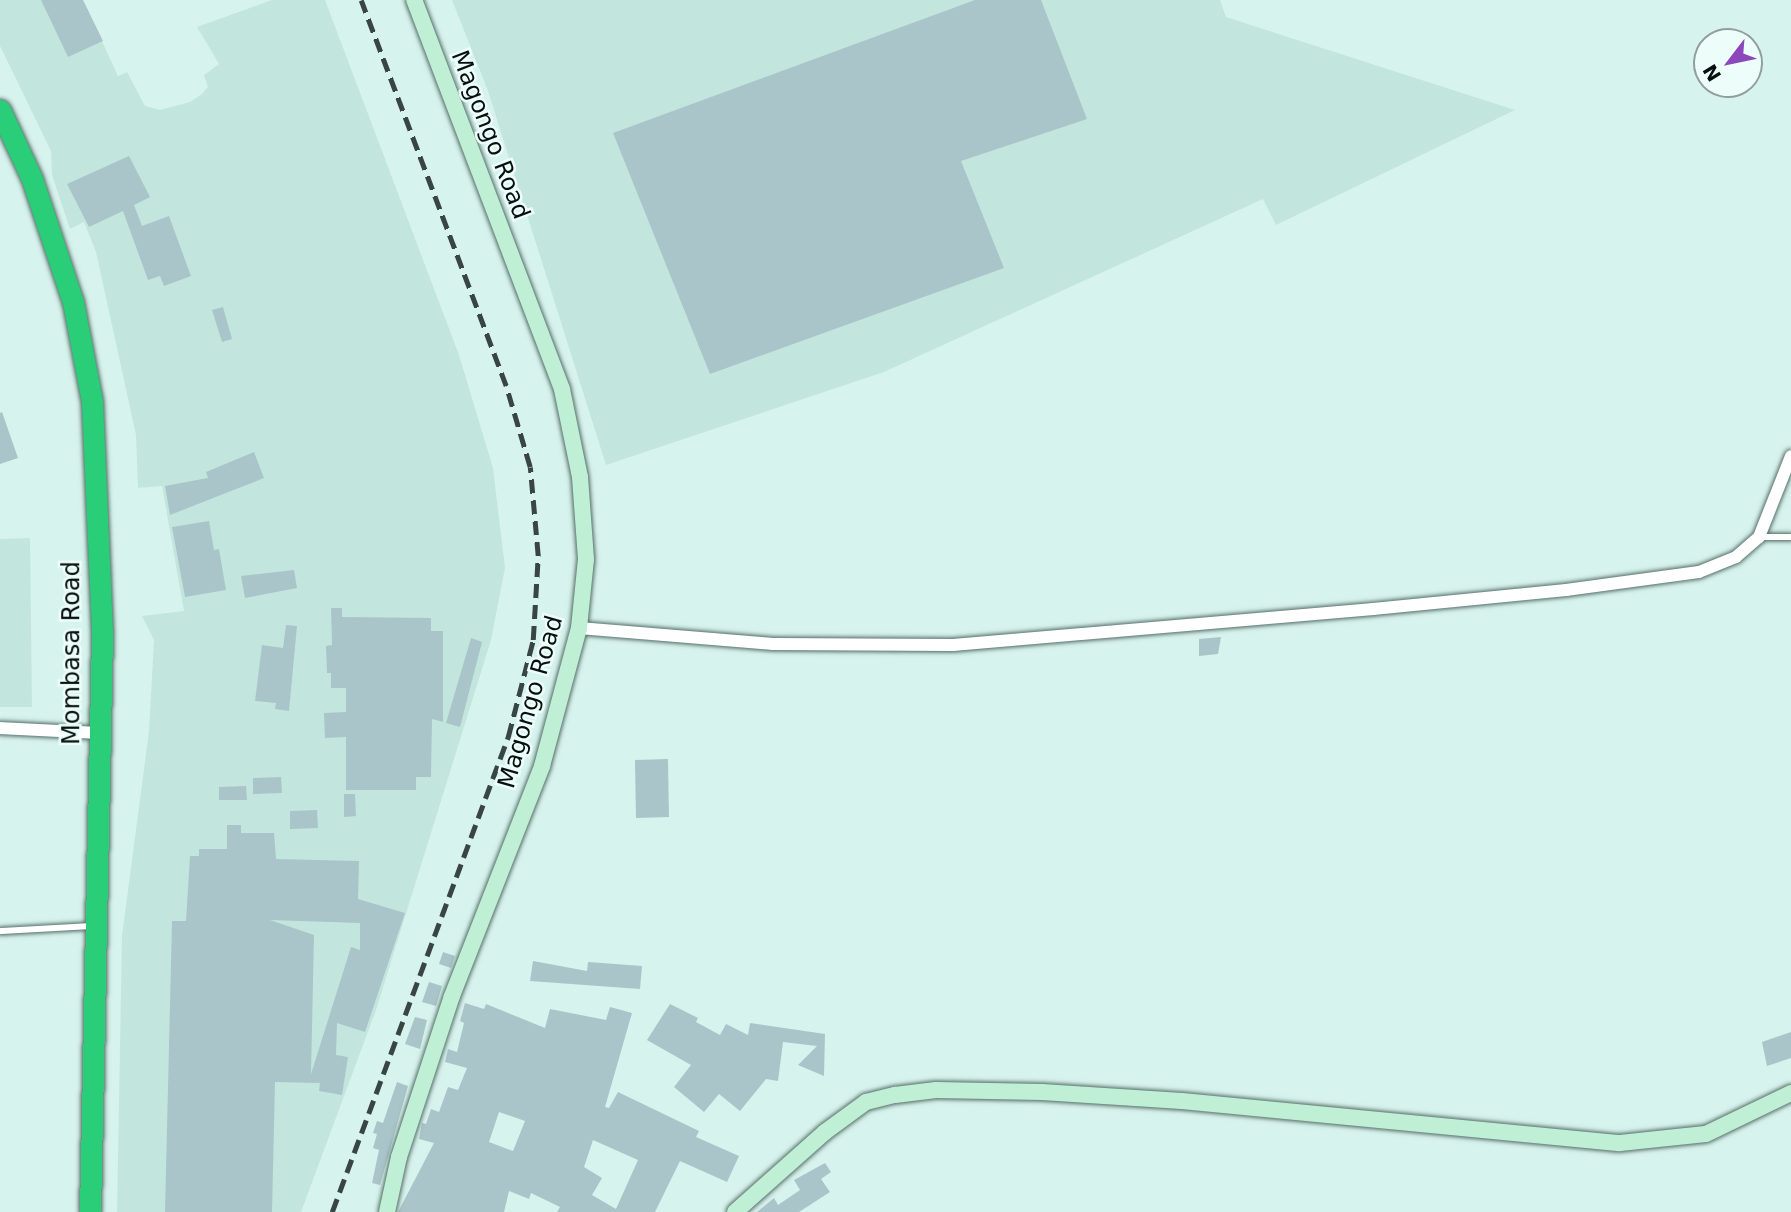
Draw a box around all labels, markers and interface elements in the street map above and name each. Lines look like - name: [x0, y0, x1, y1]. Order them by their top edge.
- north arrow: [1693, 28, 1763, 98]
- street label: Magongo Road: [445, 47, 535, 223]
- text: N: [1698, 60, 1725, 86]
- street label: Mombasa Road: [58, 561, 86, 745]
- street label: Magongo Road: [493, 612, 569, 792]

